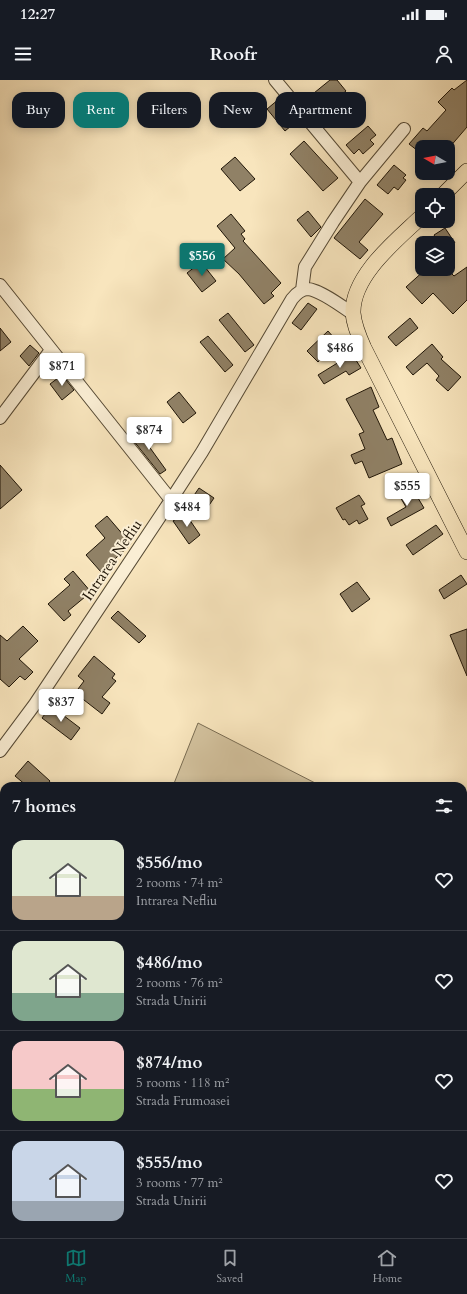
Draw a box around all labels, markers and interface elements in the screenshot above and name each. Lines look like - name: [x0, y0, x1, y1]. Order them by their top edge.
- text: 12:27: [20, 4, 55, 24]
- text: Roofr: [210, 42, 257, 67]
- icon: menu: [12, 43, 34, 65]
- icon: person: [433, 43, 455, 65]
- chip: Buy: [12, 92, 65, 128]
- chip: Rent: [73, 92, 129, 128]
- chip: Filters: [137, 92, 201, 128]
- chip: New: [209, 92, 267, 128]
- chip: Apartment: [275, 92, 366, 128]
- north arrow: [415, 140, 455, 180]
- map controls: [415, 140, 455, 276]
- button: locate: [415, 188, 455, 228]
- button: layers: [415, 236, 455, 276]
- pin: $556: [178, 243, 226, 277]
- text: $556: [189, 247, 215, 265]
- pin: $486: [316, 335, 364, 369]
- text: $486: [327, 339, 353, 357]
- pin: $871: [38, 353, 86, 387]
- text: $871: [49, 357, 75, 375]
- pin: $874: [125, 417, 173, 451]
- text: $874: [136, 421, 162, 439]
- pin: $555: [383, 473, 431, 507]
- text: $555: [394, 477, 420, 495]
- pin: $484: [163, 494, 211, 528]
- text: $484: [174, 498, 200, 516]
- street label: Intrarea Nefliu: [77, 516, 147, 604]
- pin: $837: [37, 689, 85, 723]
- text: $837: [48, 693, 74, 711]
- text: 7 homes: [12, 795, 76, 818]
- icon: filters: [433, 795, 455, 817]
- text: $556/mo: [136, 851, 202, 874]
- icon: home: [44, 856, 92, 904]
- icon: heart: [433, 869, 455, 891]
- text: 2 rooms · 74 m²: [136, 874, 223, 892]
- text: Intrarea Nefliu: [136, 892, 217, 910]
- text: $486/mo: [136, 951, 202, 974]
- icon: home: [44, 957, 92, 1005]
- icon: heart: [433, 970, 455, 992]
- text: 2 rooms · 76 m²: [136, 974, 223, 992]
- text: Strada Unirii: [136, 992, 207, 1010]
- text: $874/mo: [136, 1051, 202, 1074]
- icon: home: [44, 1057, 92, 1105]
- icon: heart: [433, 1070, 455, 1092]
- text: 5 rooms · 118 m²: [136, 1074, 229, 1092]
- text: Strada Frumoasei: [136, 1092, 230, 1110]
- text: $555/mo: [136, 1151, 202, 1174]
- icon: home: [44, 1157, 92, 1205]
- icon: heart: [433, 1170, 455, 1192]
- text: 3 rooms · 77 m²: [136, 1174, 223, 1192]
- text: Strada Unirii: [136, 1192, 207, 1210]
- tab: Map: [65, 1247, 87, 1286]
- tab: Saved: [216, 1247, 243, 1286]
- tab: Home: [373, 1247, 402, 1286]

